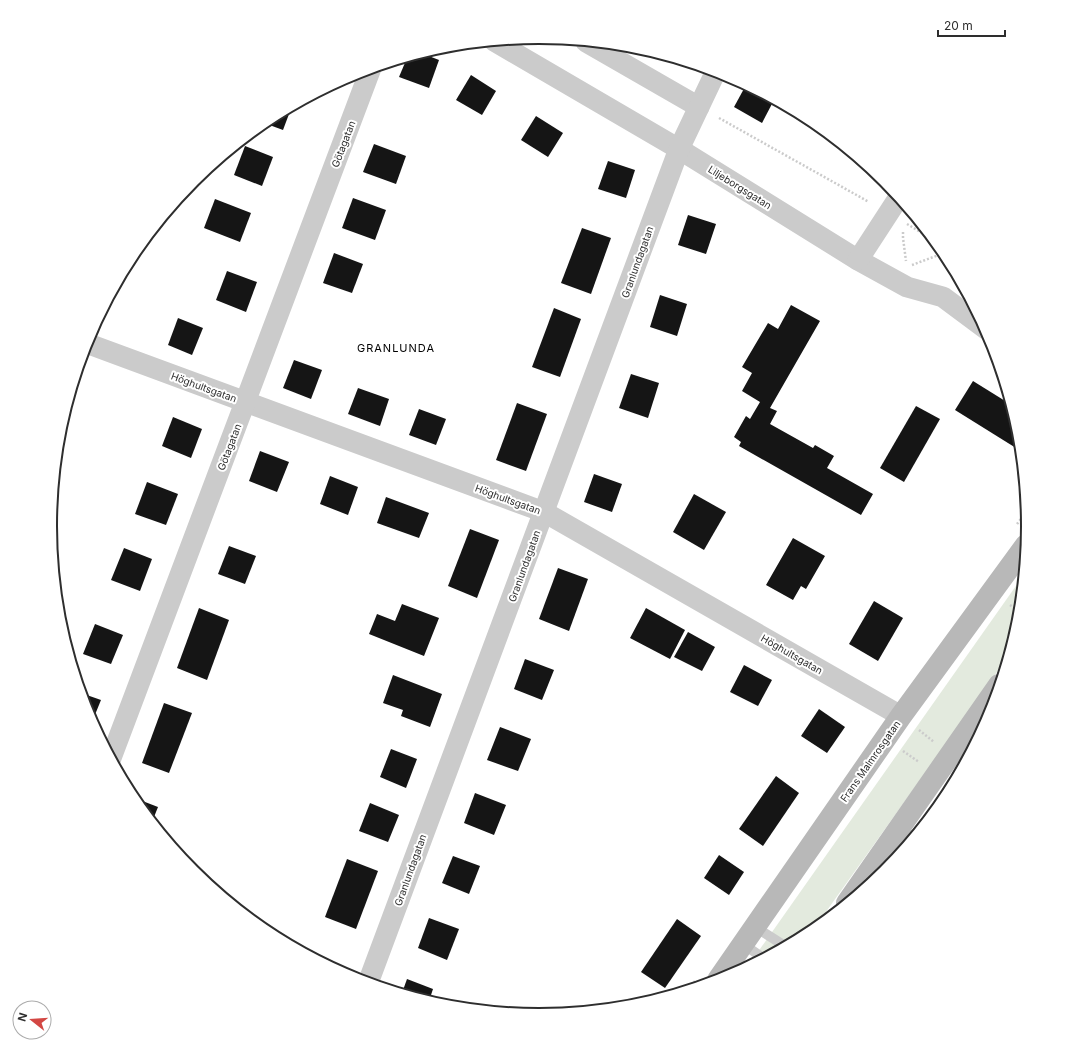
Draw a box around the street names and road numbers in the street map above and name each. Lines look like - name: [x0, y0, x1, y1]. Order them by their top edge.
- street label: Götagatan: [329, 119, 357, 169]
- street label: Liljeborgsgatan: [706, 163, 774, 211]
- street label: Granlundagatan: [618, 224, 656, 299]
- street label: Höghultsgatan: [170, 370, 239, 404]
- street label: Götagatan: [215, 422, 243, 472]
- street label: Höghultsgatan: [474, 482, 543, 516]
- street label: Granlundagatan: [505, 528, 543, 603]
- street label: Höghultsgatan: [759, 632, 825, 676]
- street label: Frans Malmrosgatan: [837, 718, 903, 804]
- street label: Granlundagatan: [391, 832, 429, 907]

